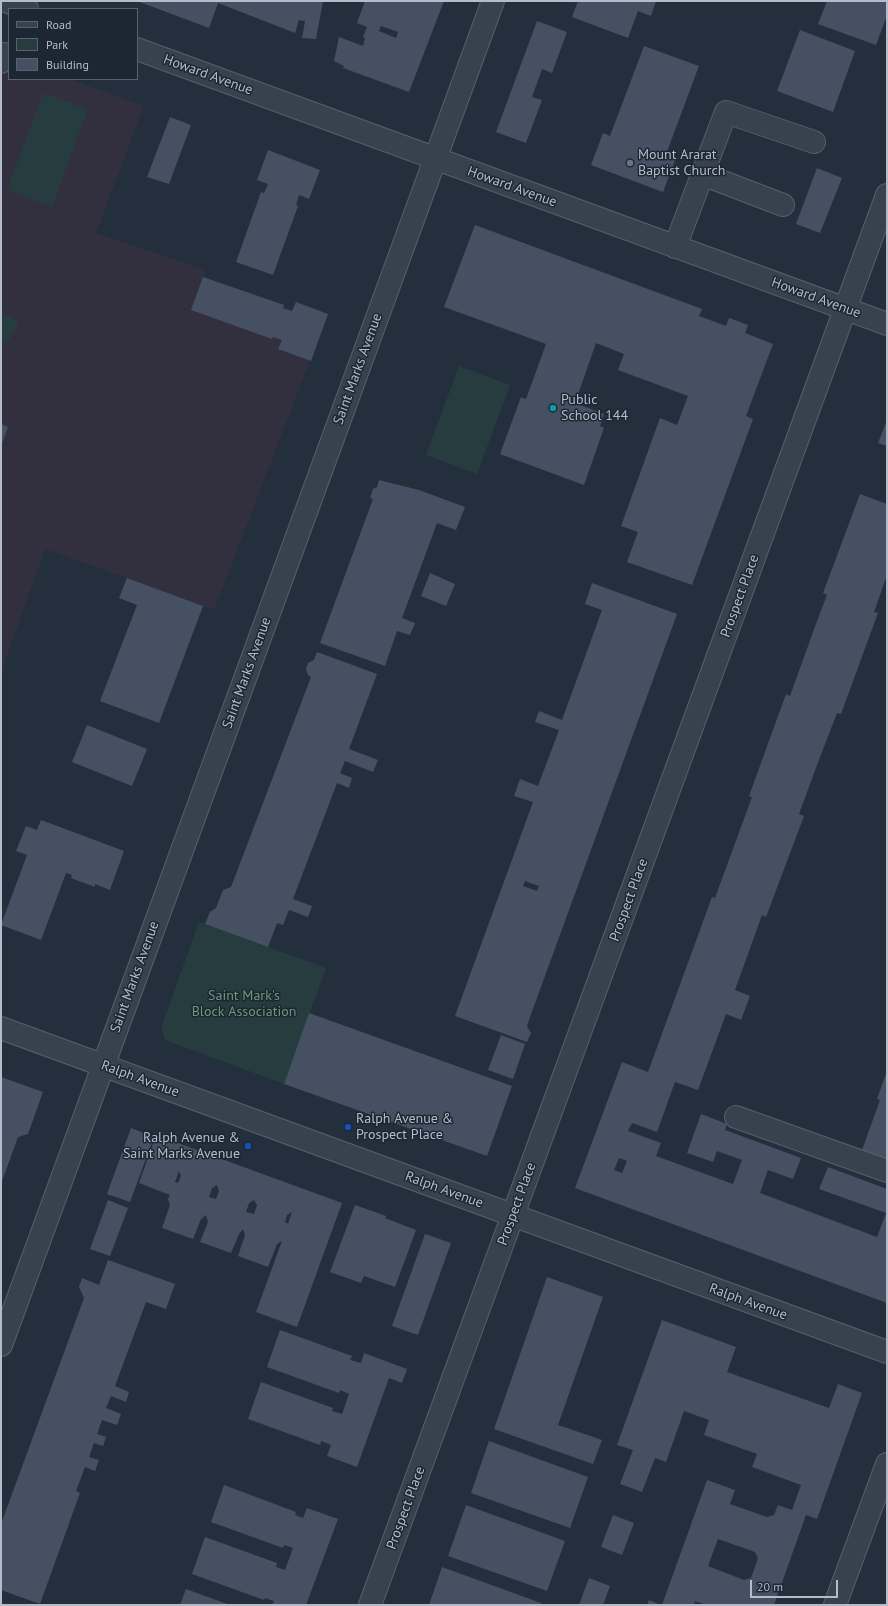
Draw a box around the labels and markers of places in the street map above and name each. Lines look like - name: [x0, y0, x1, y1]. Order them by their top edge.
- place label: Mount Ararat Baptist Church: [638, 147, 725, 180]
- marker: Mount Ararat Baptist Church: [625, 158, 635, 168]
- place label: Public School 144: [561, 392, 628, 424]
- marker: Public School 144: [548, 403, 558, 413]
- place label: Ralph Avenue & Prospect Place: [356, 1111, 453, 1144]
- marker: Ralph Avenue & Prospect Place: [343, 1122, 353, 1132]
- place label: Ralph Avenue & Saint Marks Avenue: [123, 1130, 240, 1162]
- marker: Ralph Avenue & Saint Marks Avenue: [243, 1141, 253, 1151]

